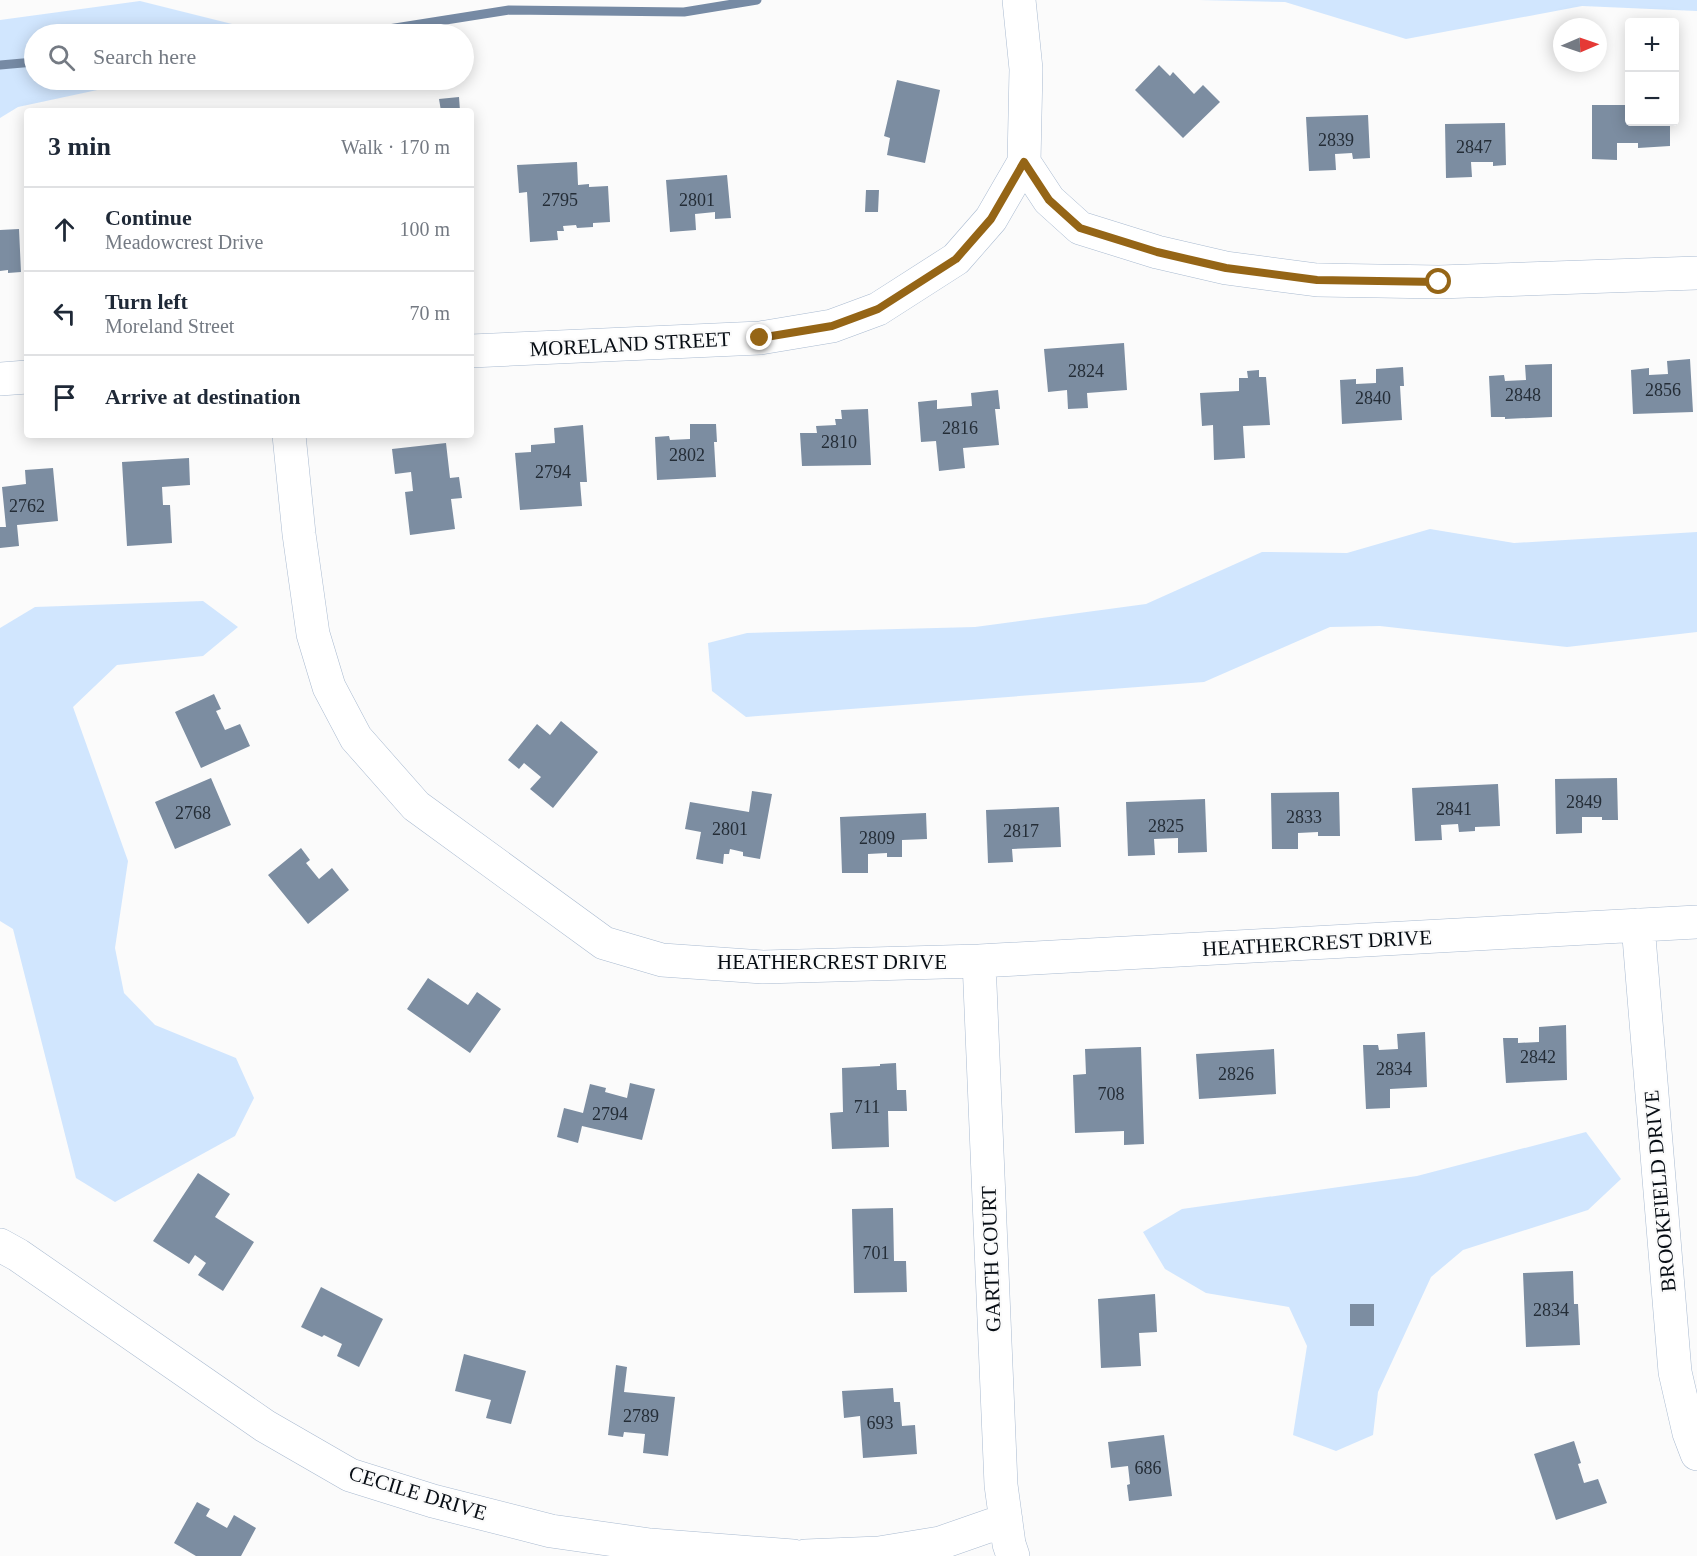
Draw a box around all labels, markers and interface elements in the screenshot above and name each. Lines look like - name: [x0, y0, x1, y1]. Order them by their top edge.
- north arrow: [1553, 18, 1607, 72]
- map controls: [1625, 18, 1679, 126]
- button: +: [1625, 18, 1679, 72]
- search box: [24, 24, 474, 90]
- icon: search: [45, 41, 78, 74]
- text: Search here: [93, 44, 196, 69]
- button: −: [1625, 72, 1679, 126]
- house number: 2839: [1318, 130, 1354, 150]
- text: 3 min: [48, 132, 111, 161]
- text: Walk · 170 m: [341, 136, 450, 158]
- house number: 2847: [1456, 137, 1492, 157]
- house number: 2795: [542, 190, 578, 210]
- house number: 2801: [679, 190, 715, 210]
- text: Continue: [105, 205, 192, 230]
- icon: ahead: [48, 213, 81, 246]
- text: 100 m: [399, 218, 450, 240]
- text: Meadowcrest Drive: [105, 231, 263, 253]
- route start: [1425, 268, 1451, 294]
- text: Turn left: [105, 289, 188, 314]
- icon: left: [48, 297, 81, 330]
- text: 70 m: [409, 302, 450, 324]
- text: Moreland Street: [105, 315, 234, 337]
- route end: [746, 324, 772, 350]
- street label: MORELAND STREET: [529, 327, 731, 361]
- house number: 2824: [1068, 361, 1104, 381]
- house number: 2856: [1645, 380, 1681, 400]
- icon: arrive: [48, 381, 81, 414]
- text: Arrive at destination: [105, 384, 301, 409]
- house number: 2848: [1505, 385, 1541, 405]
- house number: 2840: [1355, 388, 1391, 408]
- house number: 2816: [942, 418, 978, 438]
- house number: 2810: [821, 432, 857, 452]
- house number: 2802: [669, 445, 705, 465]
- house number: 2794: [535, 462, 571, 482]
- house number: 2762: [9, 496, 45, 516]
- house number: 2849: [1566, 792, 1602, 812]
- house number: 2841: [1436, 799, 1472, 819]
- house number: 2768: [175, 803, 211, 823]
- house number: 2833: [1286, 807, 1322, 827]
- house number: 2825: [1148, 816, 1184, 836]
- house number: 2801: [712, 819, 748, 839]
- house number: 2817: [1003, 821, 1039, 841]
- house number: 2809: [859, 828, 895, 848]
- street label: HEATHERCREST DRIVE: [1202, 925, 1432, 961]
- street label: HEATHERCREST DRIVE: [717, 950, 947, 974]
- house number: 2842: [1520, 1047, 1556, 1067]
- house number: 2834: [1376, 1059, 1412, 1079]
- house number: 2826: [1218, 1064, 1254, 1084]
- house number: 708: [1098, 1084, 1125, 1104]
- street label: BROOKFIELD DRIVE: [1639, 1089, 1681, 1293]
- house number: 711: [854, 1097, 880, 1117]
- house number: 2794: [592, 1104, 628, 1124]
- street label: GARTH COURT: [976, 1185, 1006, 1332]
- house number: 701: [863, 1243, 890, 1263]
- house number: 2834: [1533, 1300, 1569, 1320]
- house number: 2789: [623, 1406, 659, 1426]
- house number: 693: [867, 1413, 894, 1433]
- house number: 686: [1135, 1458, 1162, 1478]
- street label: CECILE DRIVE: [346, 1461, 490, 1525]

